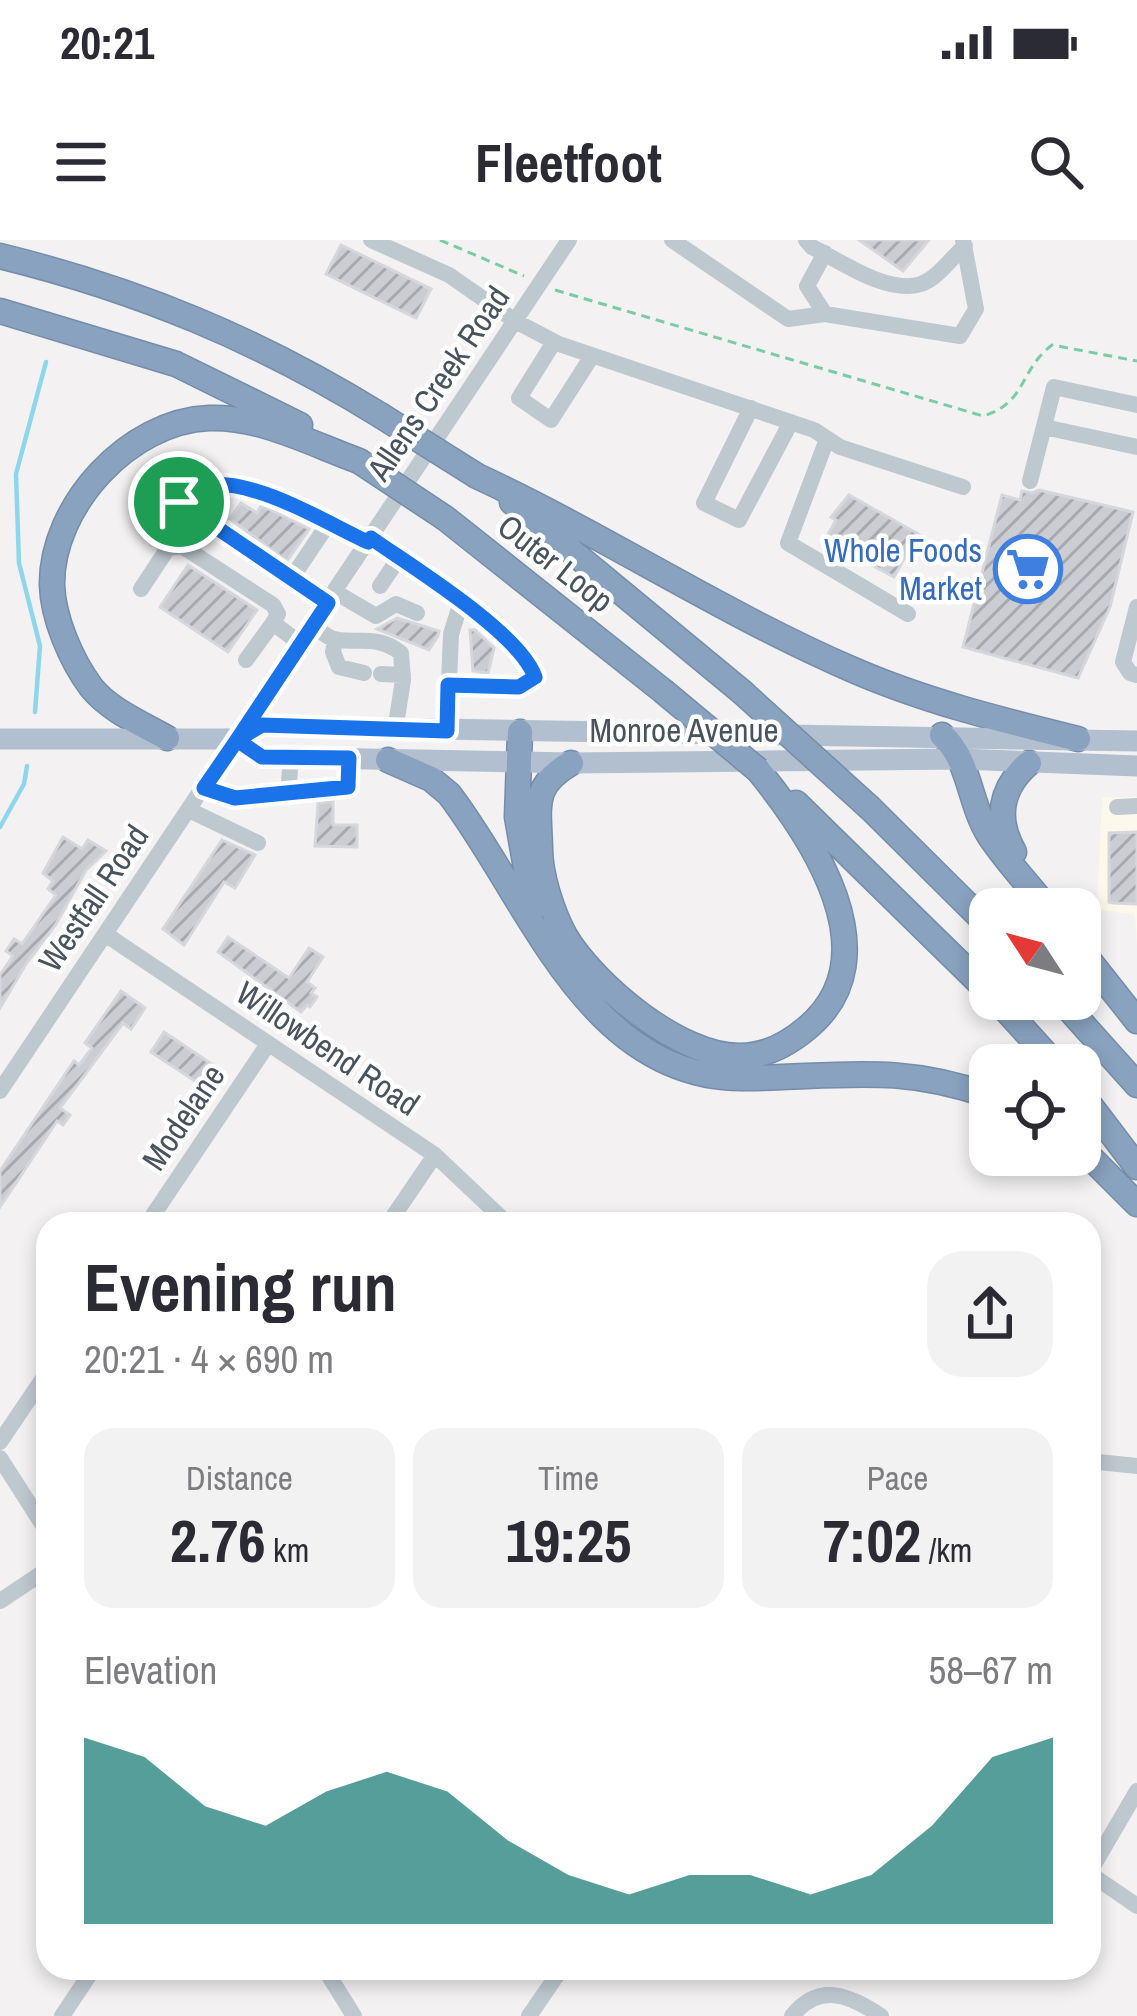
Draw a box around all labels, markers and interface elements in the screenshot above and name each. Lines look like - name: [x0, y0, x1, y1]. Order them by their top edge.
- text: 20:21: [60, 12, 154, 73]
- text: Fleetfoot: [475, 126, 662, 199]
- icon: menu: [48, 129, 114, 195]
- icon: search: [1023, 129, 1089, 195]
- street label: Allens Creek Road: [356, 277, 519, 490]
- pin: [128, 451, 230, 553]
- icon: arrive: [146, 469, 212, 535]
- street label: Outer Loop: [489, 504, 623, 622]
- place label: Whole Foods Market: [824, 528, 982, 610]
- supermarket icon: Whole Foods Market: [993, 534, 1063, 604]
- street label: Monroe Avenue: [589, 708, 779, 752]
- street label: Westfall Road: [28, 816, 158, 980]
- north arrow: [969, 888, 1101, 1020]
- map controls: [969, 888, 1101, 1176]
- street label: Willowbend Road: [228, 970, 428, 1126]
- button: locate: [969, 1044, 1101, 1176]
- street label: Modelane: [132, 1055, 234, 1179]
- text: Evening run: [84, 1243, 397, 1332]
- button: share: [927, 1251, 1053, 1377]
- text: 20:21 · 4 × 690 m: [84, 1333, 334, 1385]
- text: Distance: [186, 1456, 293, 1500]
- text: Time: [538, 1456, 599, 1500]
- text: Pace: [867, 1456, 928, 1500]
- text: 2.76: [170, 1500, 266, 1581]
- text: 19:25: [506, 1500, 631, 1581]
- text: 7:02: [823, 1500, 921, 1581]
- text: km: [266, 1528, 309, 1572]
- text: /km: [921, 1528, 972, 1572]
- text: Elevation: [84, 1644, 217, 1696]
- text: 58–67 m: [929, 1644, 1053, 1696]

